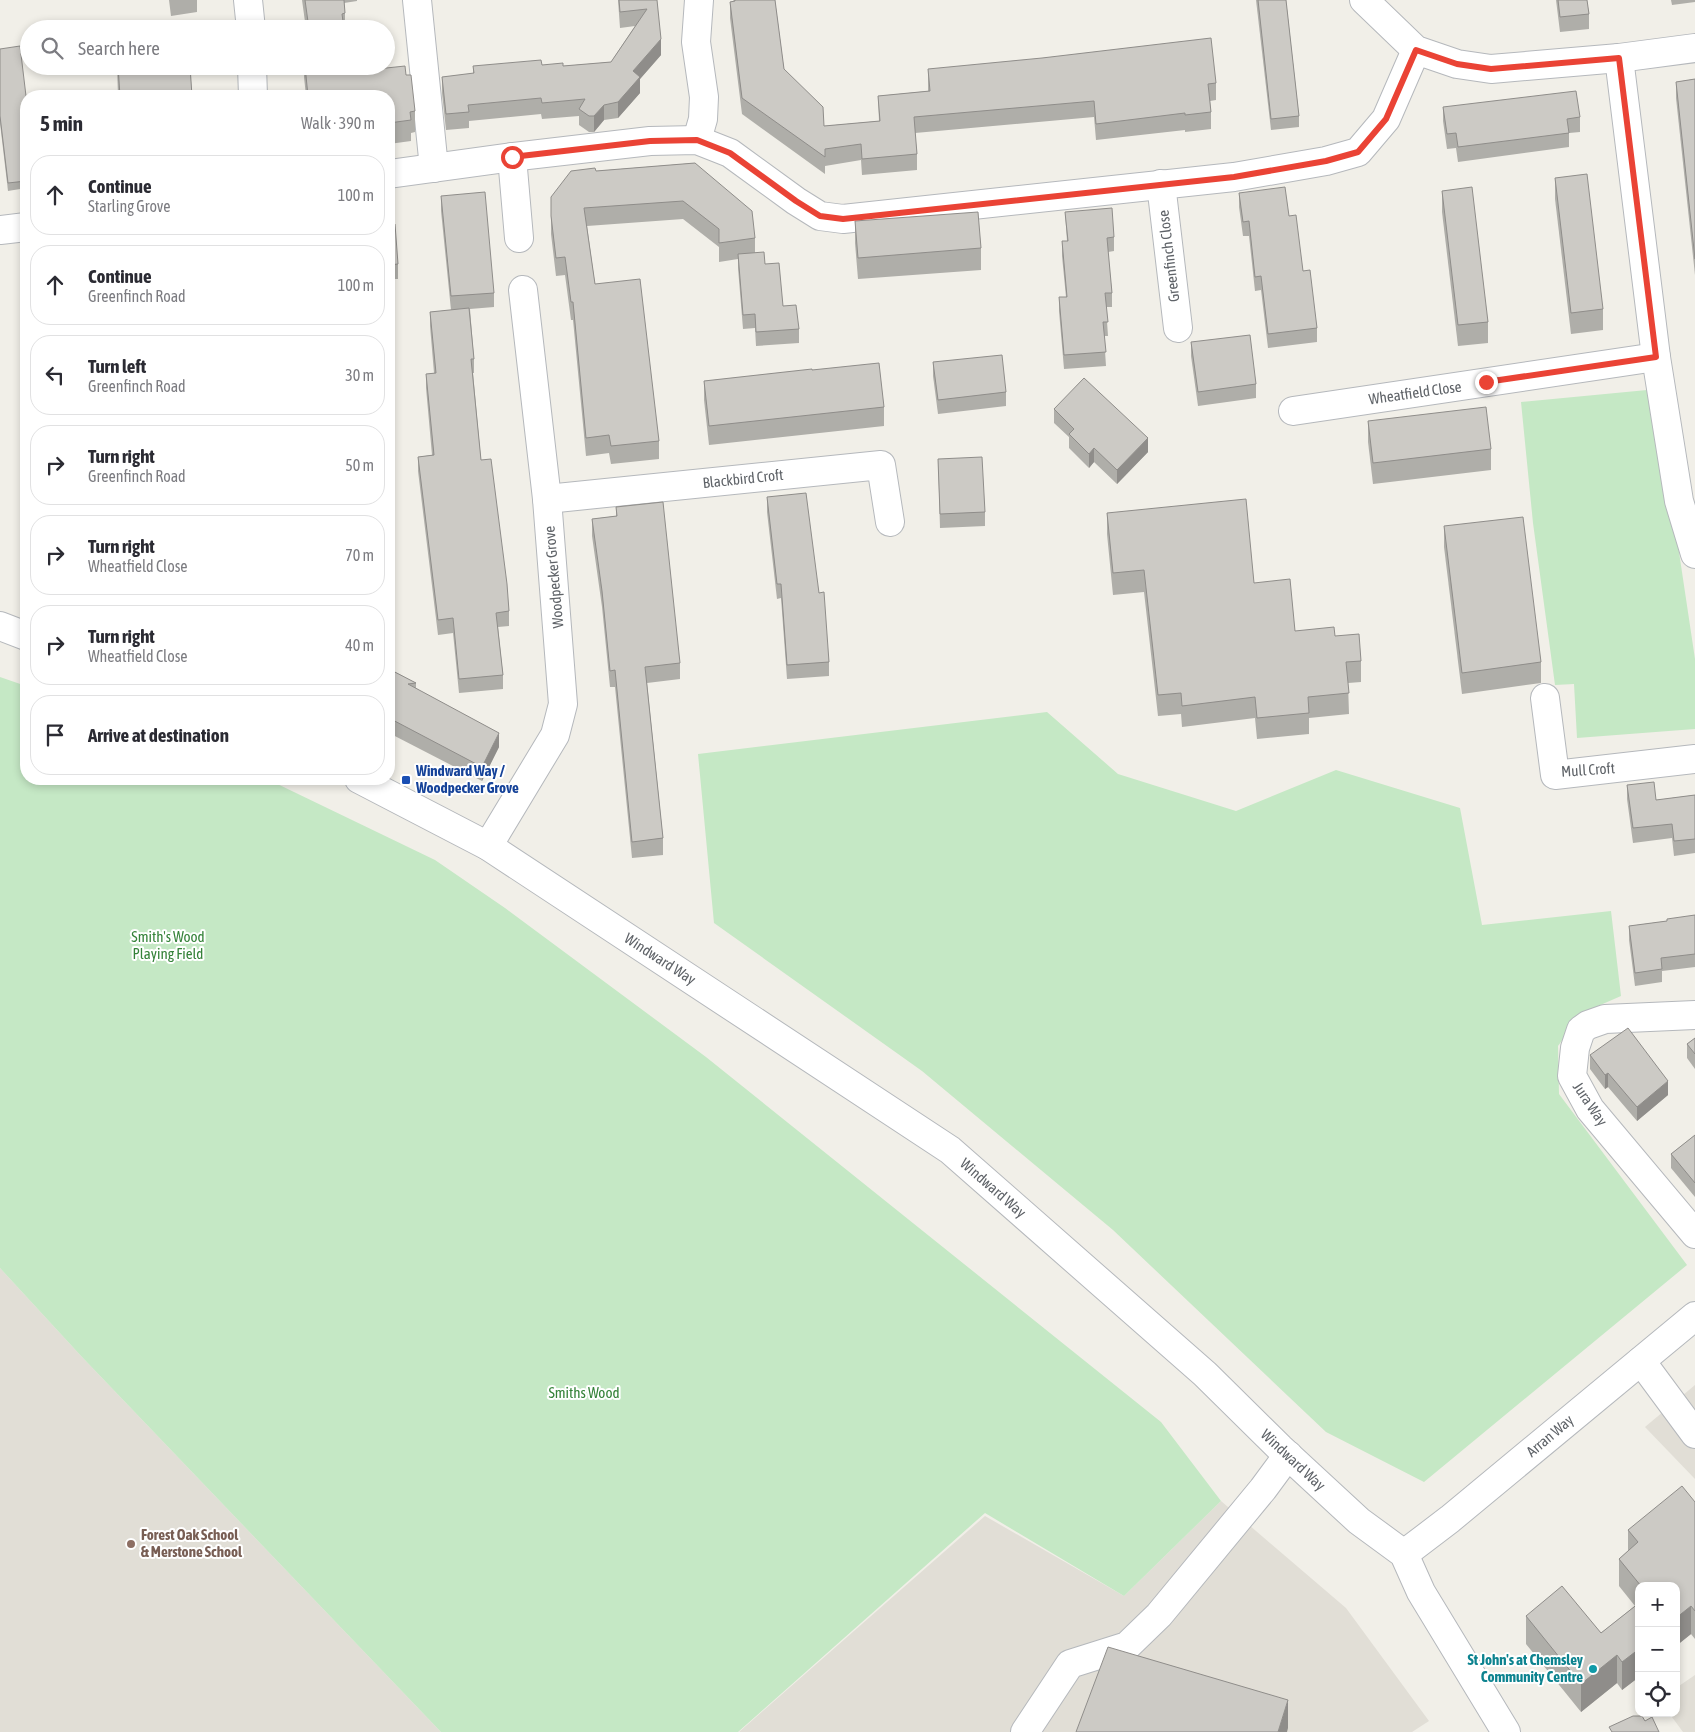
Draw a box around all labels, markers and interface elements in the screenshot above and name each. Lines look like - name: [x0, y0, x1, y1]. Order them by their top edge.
- search box: [20, 20, 395, 75]
- icon: search: [38, 34, 66, 62]
- text: Search here: [78, 37, 160, 59]
- text: 5 min: [40, 111, 83, 135]
- text: Walk · 390 m: [301, 114, 375, 132]
- route start: [501, 146, 524, 169]
- text: Continue: [88, 175, 152, 197]
- icon: ahead: [41, 181, 69, 209]
- text: 100 m: [338, 186, 374, 204]
- text: Starling Grove: [88, 197, 171, 215]
- street label: Greenfinch Close: [1154, 209, 1183, 303]
- text: Continue: [88, 265, 152, 287]
- icon: ahead: [41, 271, 69, 299]
- text: 100 m: [338, 276, 374, 294]
- text: Greenfinch Road: [88, 287, 186, 305]
- text: Turn left: [88, 355, 146, 377]
- icon: left: [41, 361, 69, 389]
- text: 30 m: [345, 366, 374, 384]
- route end: [1475, 371, 1498, 394]
- text: Greenfinch Road: [88, 377, 186, 395]
- street label: Wheatfield Close: [1368, 378, 1463, 407]
- text: Turn right: [88, 445, 155, 467]
- icon: right: [41, 451, 69, 479]
- text: 50 m: [345, 456, 374, 474]
- street label: Blackbird Croft: [702, 466, 784, 491]
- text: Greenfinch Road: [88, 467, 186, 485]
- street label: Woodpecker Grove: [541, 525, 566, 629]
- text: Turn right: [88, 535, 155, 557]
- icon: right: [41, 541, 69, 569]
- text: 70 m: [345, 546, 374, 564]
- text: Wheatfield Close: [88, 557, 188, 575]
- text: Turn right: [88, 625, 155, 647]
- icon: right: [41, 631, 69, 659]
- text: 40 m: [345, 636, 374, 654]
- text: Wheatfield Close: [88, 647, 188, 665]
- icon: arrive: [41, 721, 69, 749]
- text: Arrive at destination: [88, 724, 229, 746]
- street label: Mull Croft: [1560, 759, 1615, 780]
- place label: Windward Way / Woodpecker Grove: [415, 762, 519, 796]
- marker: Windward Way / Woodpecker Grove: [400, 774, 412, 786]
- park label: Smith's Wood Playing Field: [131, 928, 205, 962]
- street label: Windward Way: [621, 929, 699, 988]
- street label: Jura Way: [1570, 1079, 1611, 1129]
- street label: Windward Way: [957, 1154, 1030, 1221]
- park label: Smiths Wood: [548, 1384, 620, 1401]
- street label: Arran Way: [1523, 1411, 1577, 1460]
- street label: Windward Way: [1258, 1426, 1329, 1494]
- place label: Forest Oak School & Merstone School: [141, 1526, 243, 1560]
- marker: Forest Oak School & Merstone School: [125, 1538, 137, 1550]
- map controls: [1635, 1582, 1680, 1717]
- button: +: [1635, 1582, 1680, 1627]
- button: −: [1635, 1627, 1680, 1672]
- place label: St John's at Chemsley Community Centre: [1467, 1651, 1584, 1685]
- marker: St John's at Chemsley Community Centre: [1587, 1663, 1599, 1675]
- button: locate: [1635, 1672, 1680, 1717]

